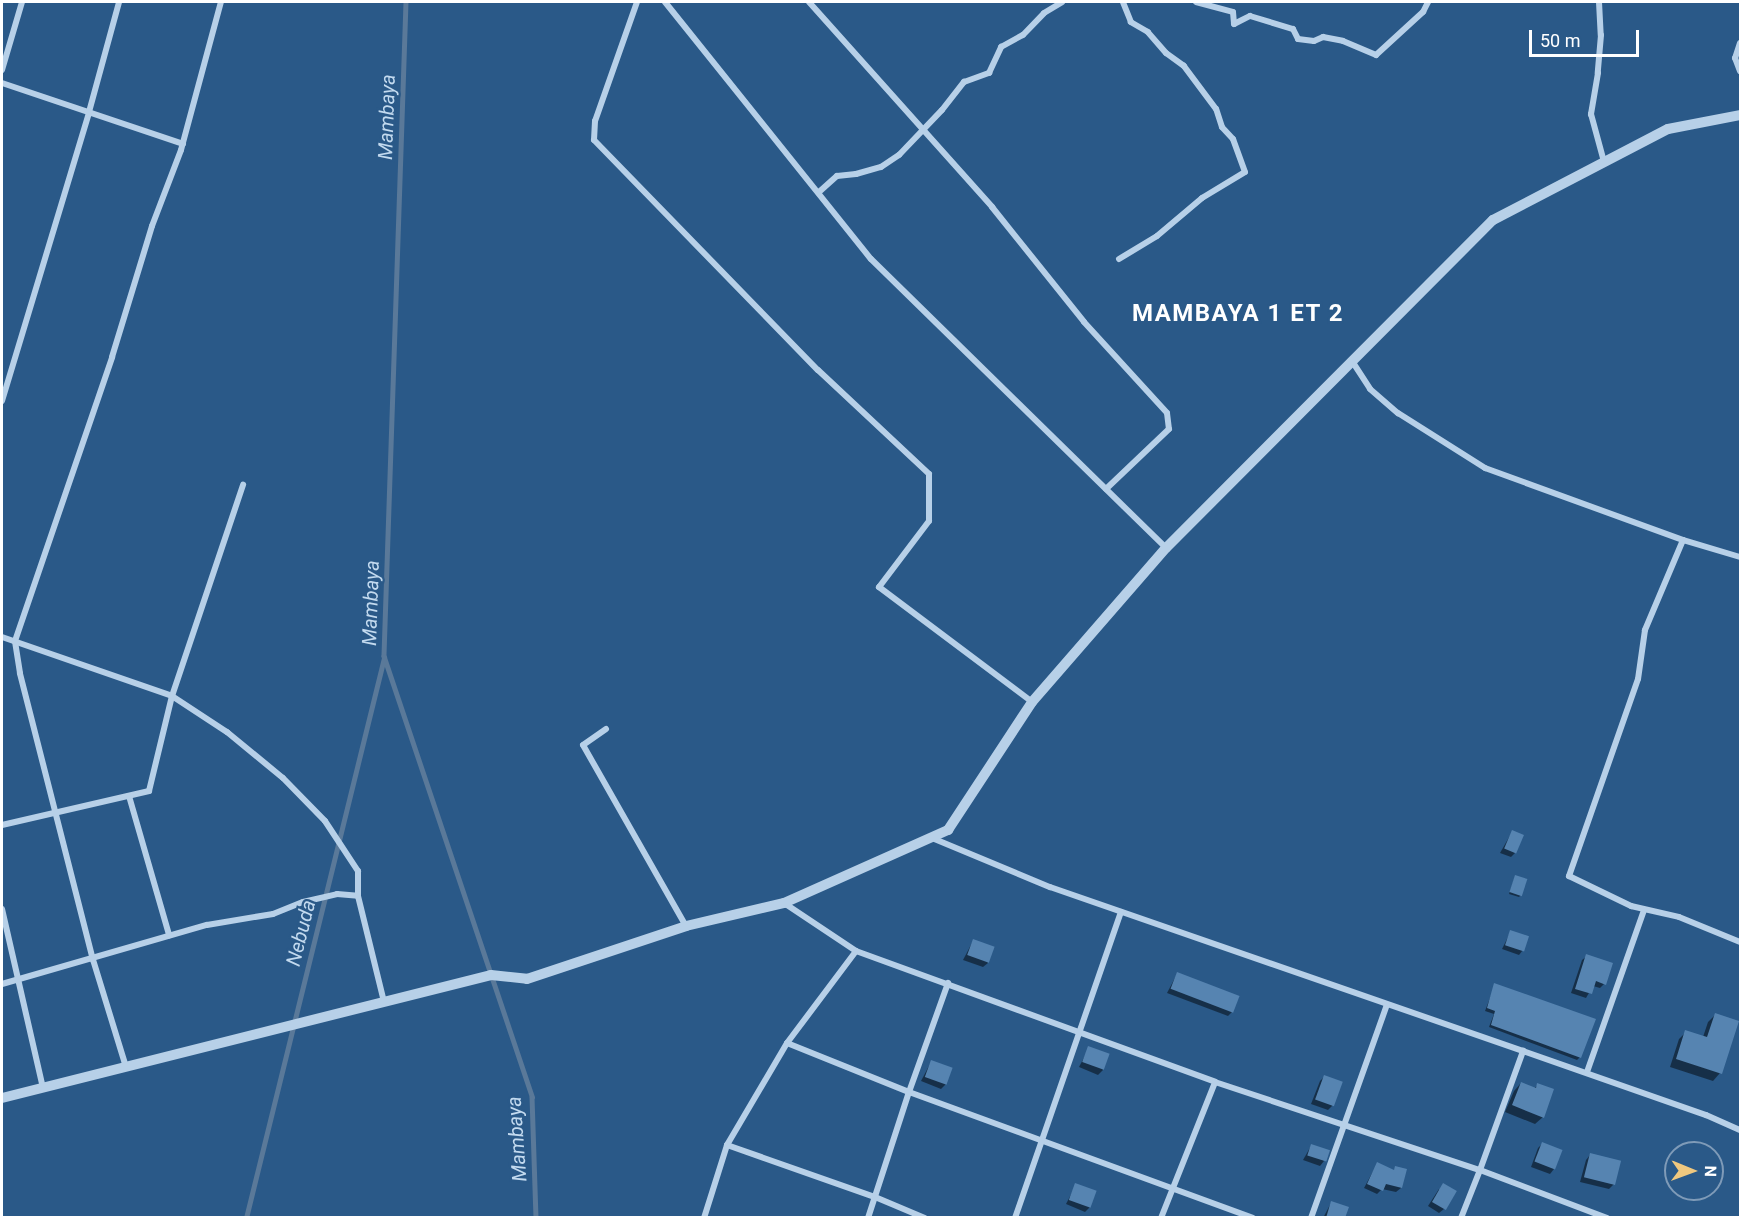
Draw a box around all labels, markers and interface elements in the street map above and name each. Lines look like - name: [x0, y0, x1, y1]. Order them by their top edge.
- scale bar: [1532, 18, 1642, 56]
- text: 50 m: [1540, 30, 1580, 51]
- water label: Mambaya: [374, 74, 400, 160]
- district label: MAMBAYA 1 ET 2: [1132, 300, 1344, 328]
- water label: Mambaya: [358, 560, 384, 646]
- water label: Nebuda: [281, 897, 321, 969]
- water label: Mambaya: [502, 1096, 532, 1182]
- north arrow: [1664, 1141, 1724, 1201]
- text: N: [1701, 1165, 1720, 1177]

